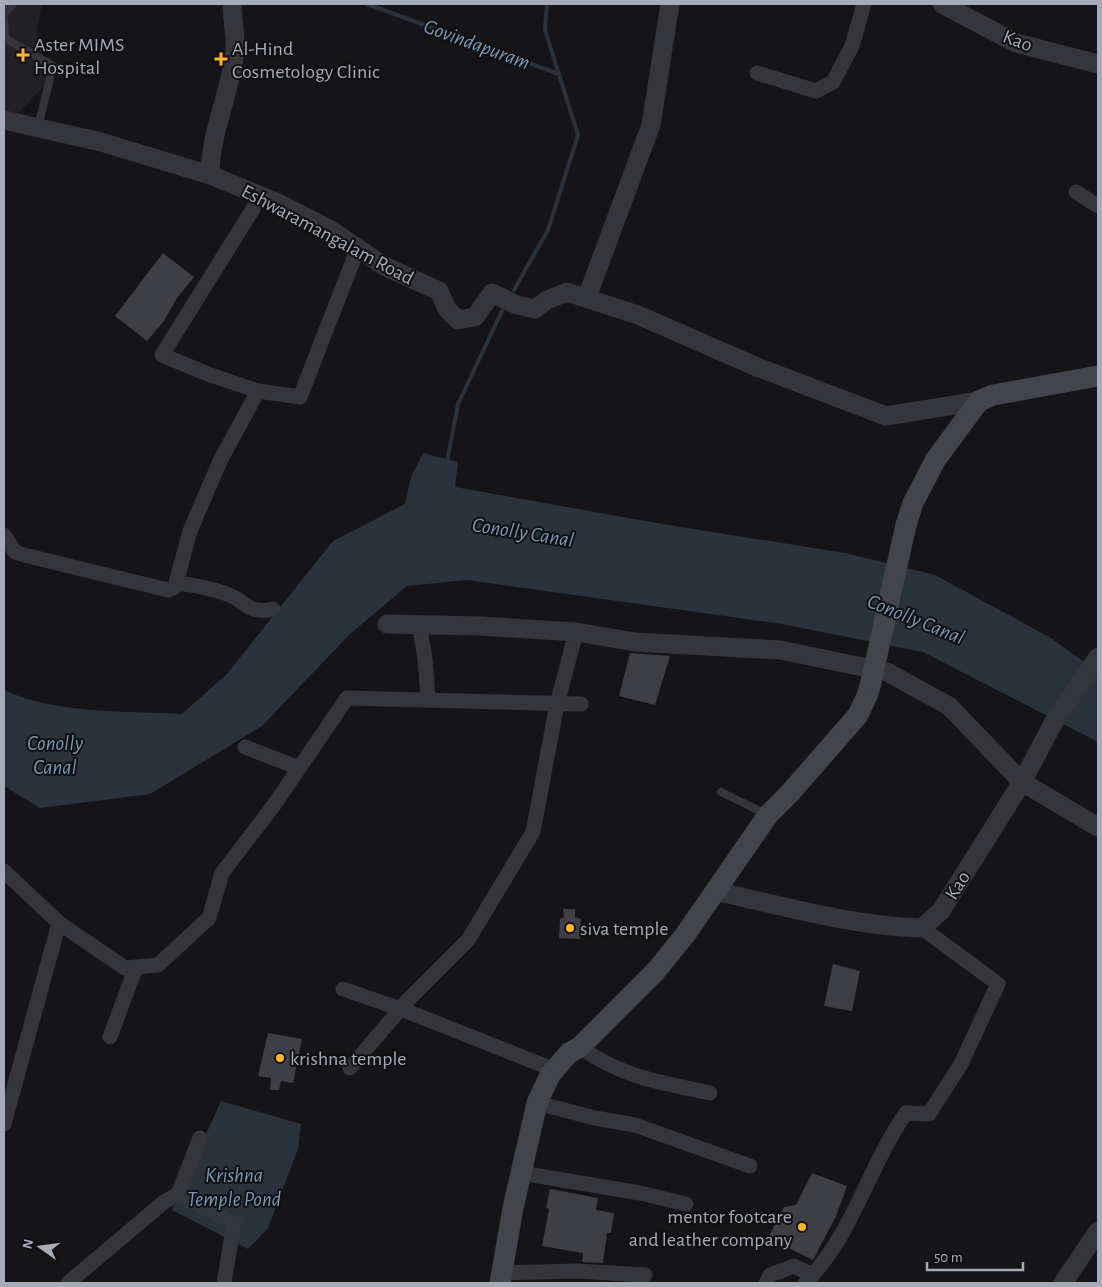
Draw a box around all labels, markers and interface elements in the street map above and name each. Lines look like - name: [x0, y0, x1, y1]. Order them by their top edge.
- water label: Govindapuram: [420, 16, 533, 74]
- street label: Kao: [1000, 26, 1035, 56]
- place label: Aster MIMS Hospital: [34, 35, 124, 78]
- place label: Al-Hind Cosmetology Clinic: [232, 39, 380, 82]
- marker: Aster MIMS Hospital: [16, 48, 30, 62]
- marker: Al-Hind Cosmetology Clinic: [214, 52, 228, 66]
- street label: Eshwaramangalam Road: [238, 181, 417, 289]
- water label: Conolly Canal: [471, 514, 575, 551]
- water label: Conolly Canal: [864, 590, 967, 648]
- water label: Conolly Canal: [27, 733, 83, 778]
- street label: Kao: [941, 868, 974, 903]
- place label: siva temple: [580, 919, 669, 939]
- marker: siva temple: [564, 922, 576, 934]
- place label: krishna temple: [290, 1049, 407, 1069]
- marker: krishna temple: [274, 1052, 286, 1064]
- water label: Krishna Temple Pond: [187, 1165, 281, 1211]
- place label: mentor footcare and leather company: [629, 1207, 792, 1250]
- marker: mentor footcare and leather company: [796, 1221, 808, 1233]
- north arrow: [15, 1222, 65, 1272]
- text: N: [20, 1238, 36, 1251]
- scale bar: [927, 1240, 1023, 1272]
- text: 50 m: [934, 1250, 963, 1265]

